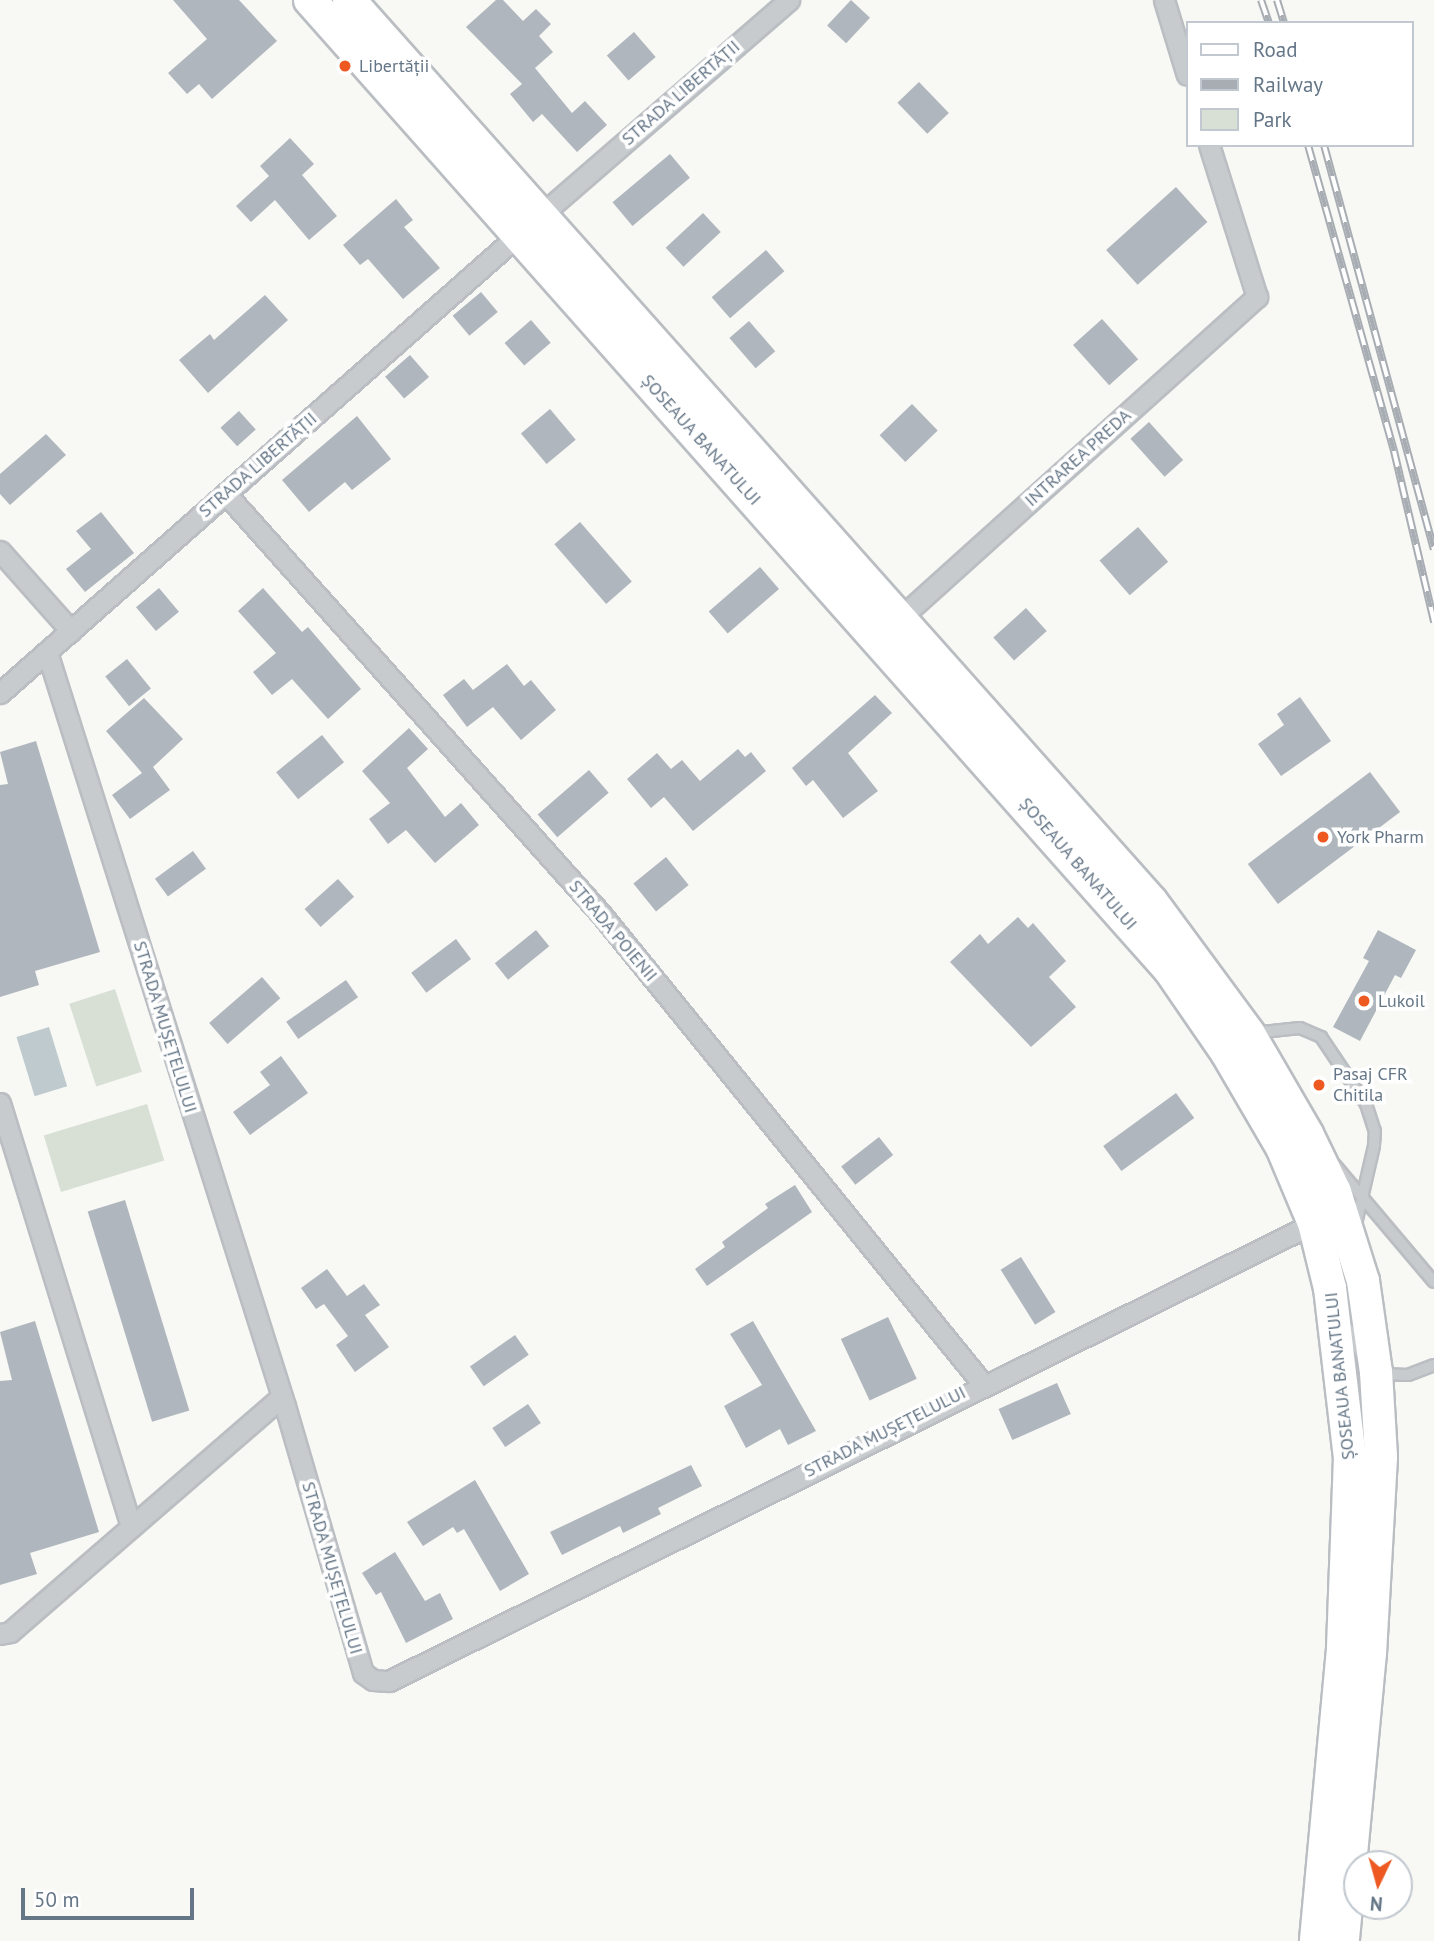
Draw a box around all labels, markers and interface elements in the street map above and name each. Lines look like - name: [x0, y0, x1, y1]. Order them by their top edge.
- legend: [1186, 21, 1413, 147]
- street label: STRADA LIBERTĂȚII: [617, 36, 745, 150]
- text: Road: [1253, 36, 1297, 63]
- place label: Libertății: [359, 55, 429, 77]
- marker: Libertății: [337, 58, 353, 74]
- text: Railway: [1253, 71, 1323, 98]
- text: Park: [1253, 106, 1292, 133]
- street label: ȘOSEAUA BANATULUI: [636, 370, 766, 510]
- street label: INTRAREA PREDA: [1020, 404, 1136, 512]
- street label: STRADA LIBERTĂȚII: [194, 408, 322, 522]
- street label: ȘOSEAUA BANATULUI: [1014, 793, 1142, 935]
- place label: York Pharm: [1337, 826, 1424, 848]
- marker: York Pharm: [1315, 829, 1331, 845]
- street label: STRADA POIENII: [564, 876, 662, 986]
- street label: STRADA MUȘEȚELULUI: [128, 938, 202, 1116]
- place label: Lukoil: [1378, 990, 1425, 1012]
- marker: Lukoil: [1356, 993, 1372, 1009]
- place label: Pasaj CFR Chitila: [1333, 1064, 1408, 1106]
- marker: Pasaj CFR Chitila: [1311, 1077, 1327, 1093]
- street label: ȘOSEAUA BANATULUI: [1320, 1291, 1360, 1461]
- street label: STRADA MUȘEȚELULUI: [800, 1382, 970, 1482]
- street label: STRADA MUȘEȚELULUI: [297, 1479, 367, 1657]
- north arrow: [1343, 1850, 1413, 1920]
- scale bar: [24, 1874, 198, 1918]
- text: 50 m: [34, 1886, 80, 1913]
- text: N: [1369, 1891, 1384, 1916]

